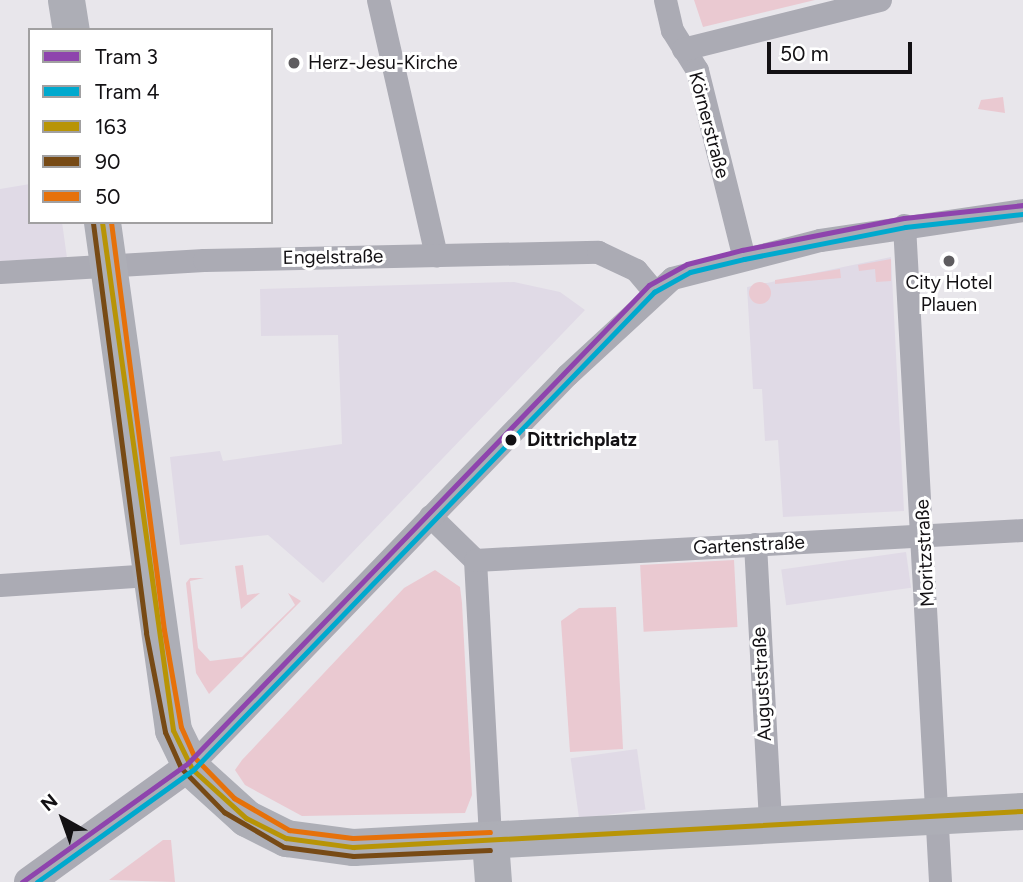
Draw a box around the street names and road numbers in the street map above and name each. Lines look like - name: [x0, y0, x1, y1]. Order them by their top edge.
- street label: Körnerstraße: [684, 69, 734, 181]
- street label: Engelstraße: [282, 245, 384, 269]
- street label: Moritzstraße: [911, 499, 939, 607]
- street label: Gartenstraße: [693, 531, 805, 559]
- street label: Auguststraße: [748, 626, 776, 742]

